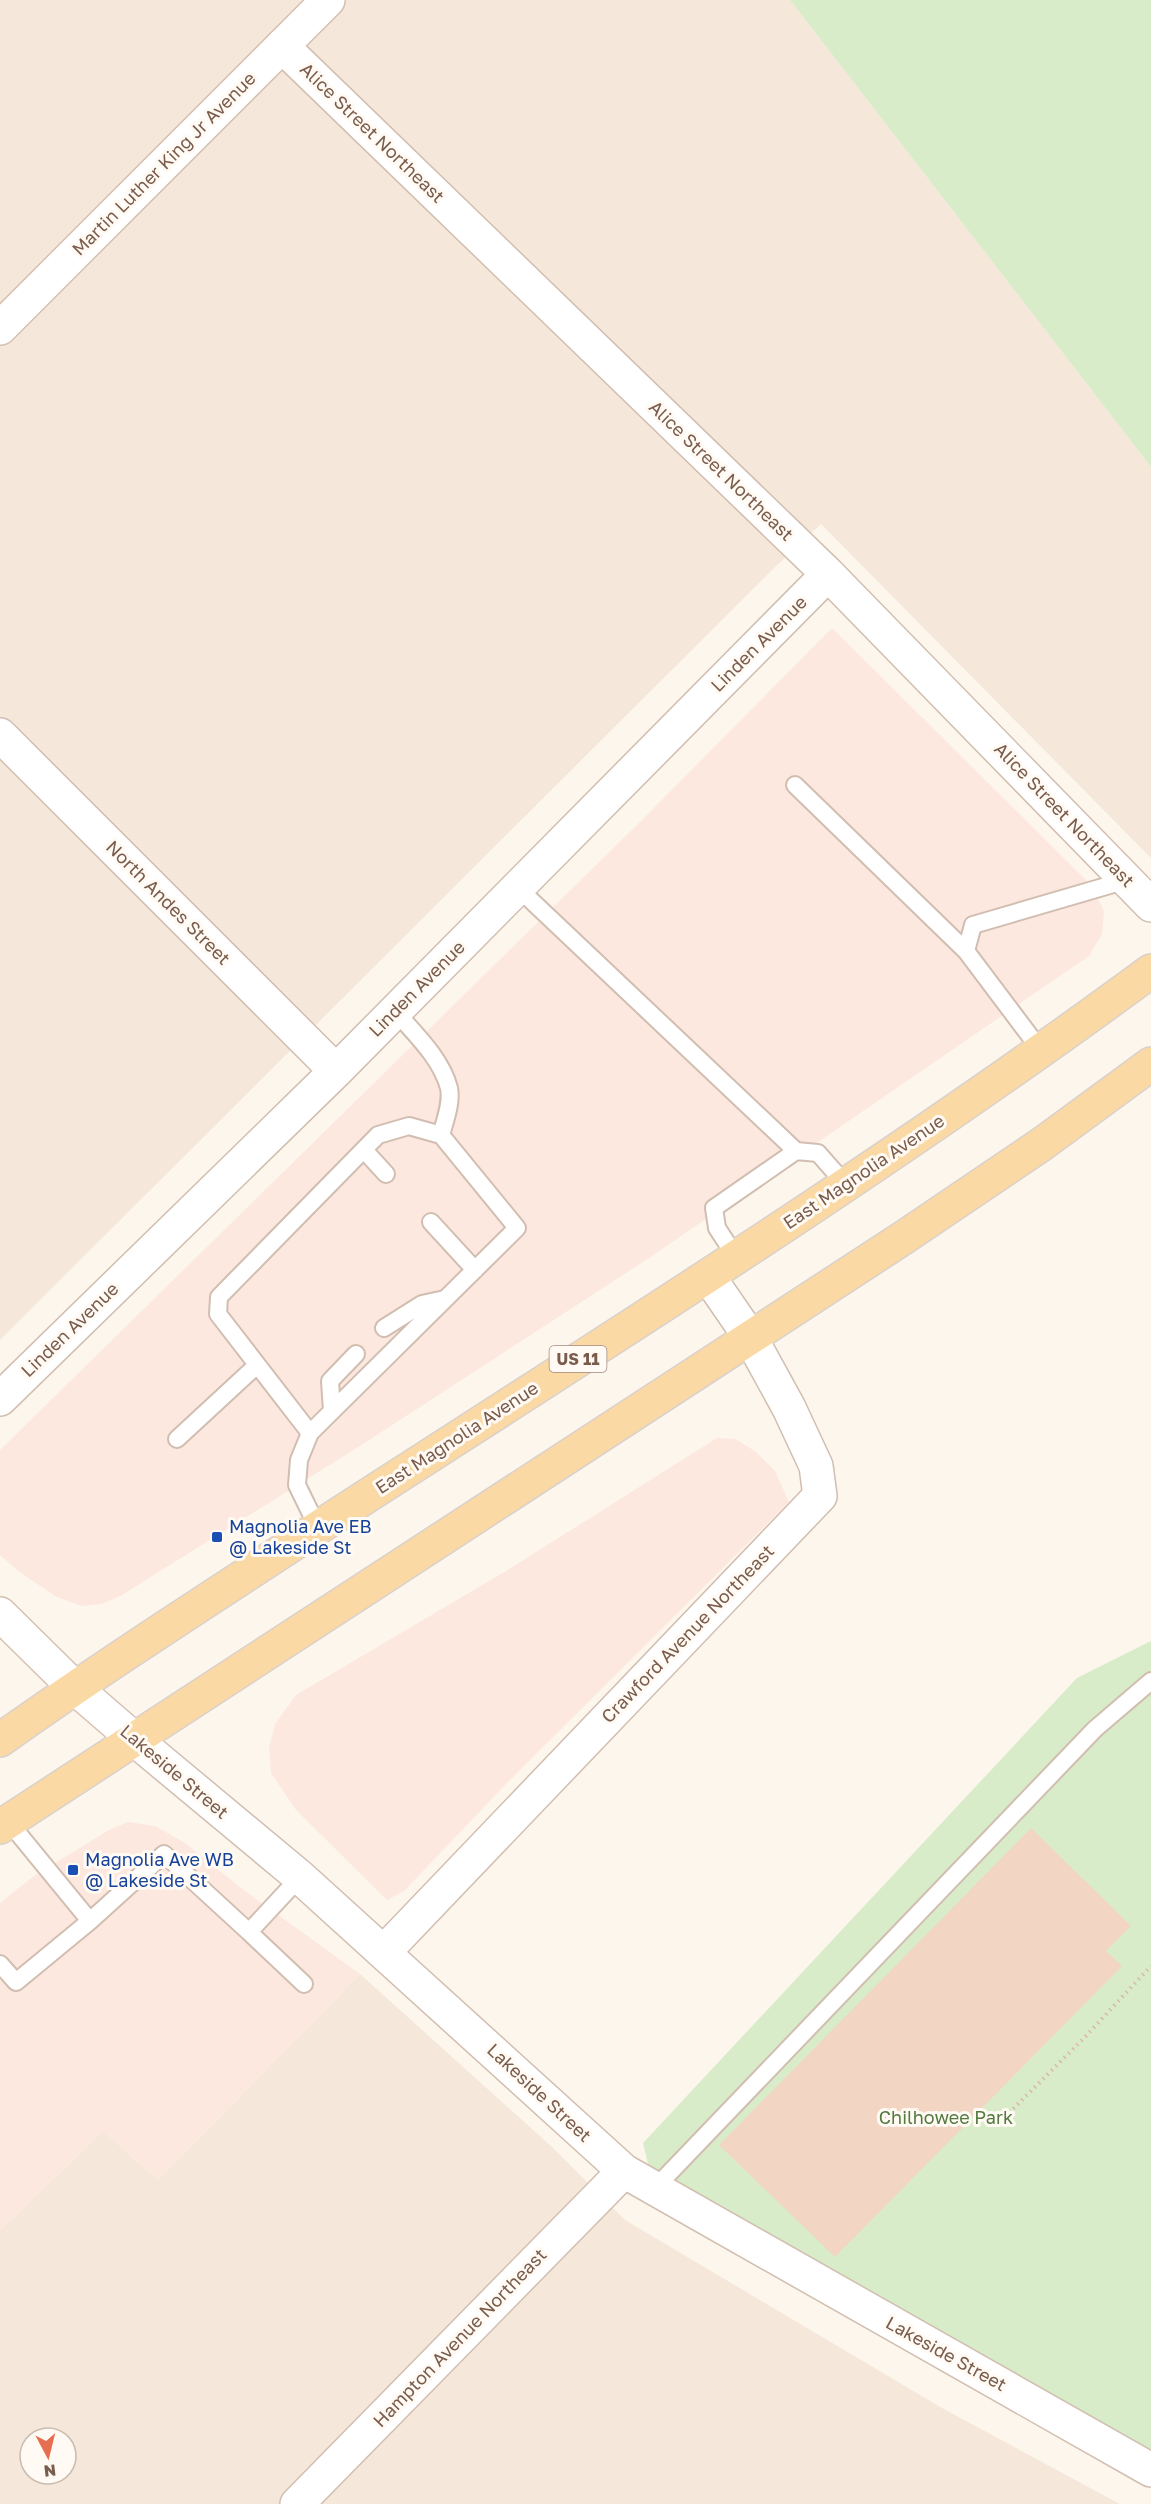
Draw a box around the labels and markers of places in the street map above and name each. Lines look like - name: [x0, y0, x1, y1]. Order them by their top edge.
- place label: Magnolia Ave EB @ Lakeside St: [229, 1515, 372, 1558]
- marker: Magnolia Ave EB @ Lakeside St: [210, 1530, 224, 1544]
- place label: Magnolia Ave WB @ Lakeside St: [85, 1848, 234, 1891]
- marker: Magnolia Ave WB @ Lakeside St: [66, 1863, 80, 1877]

